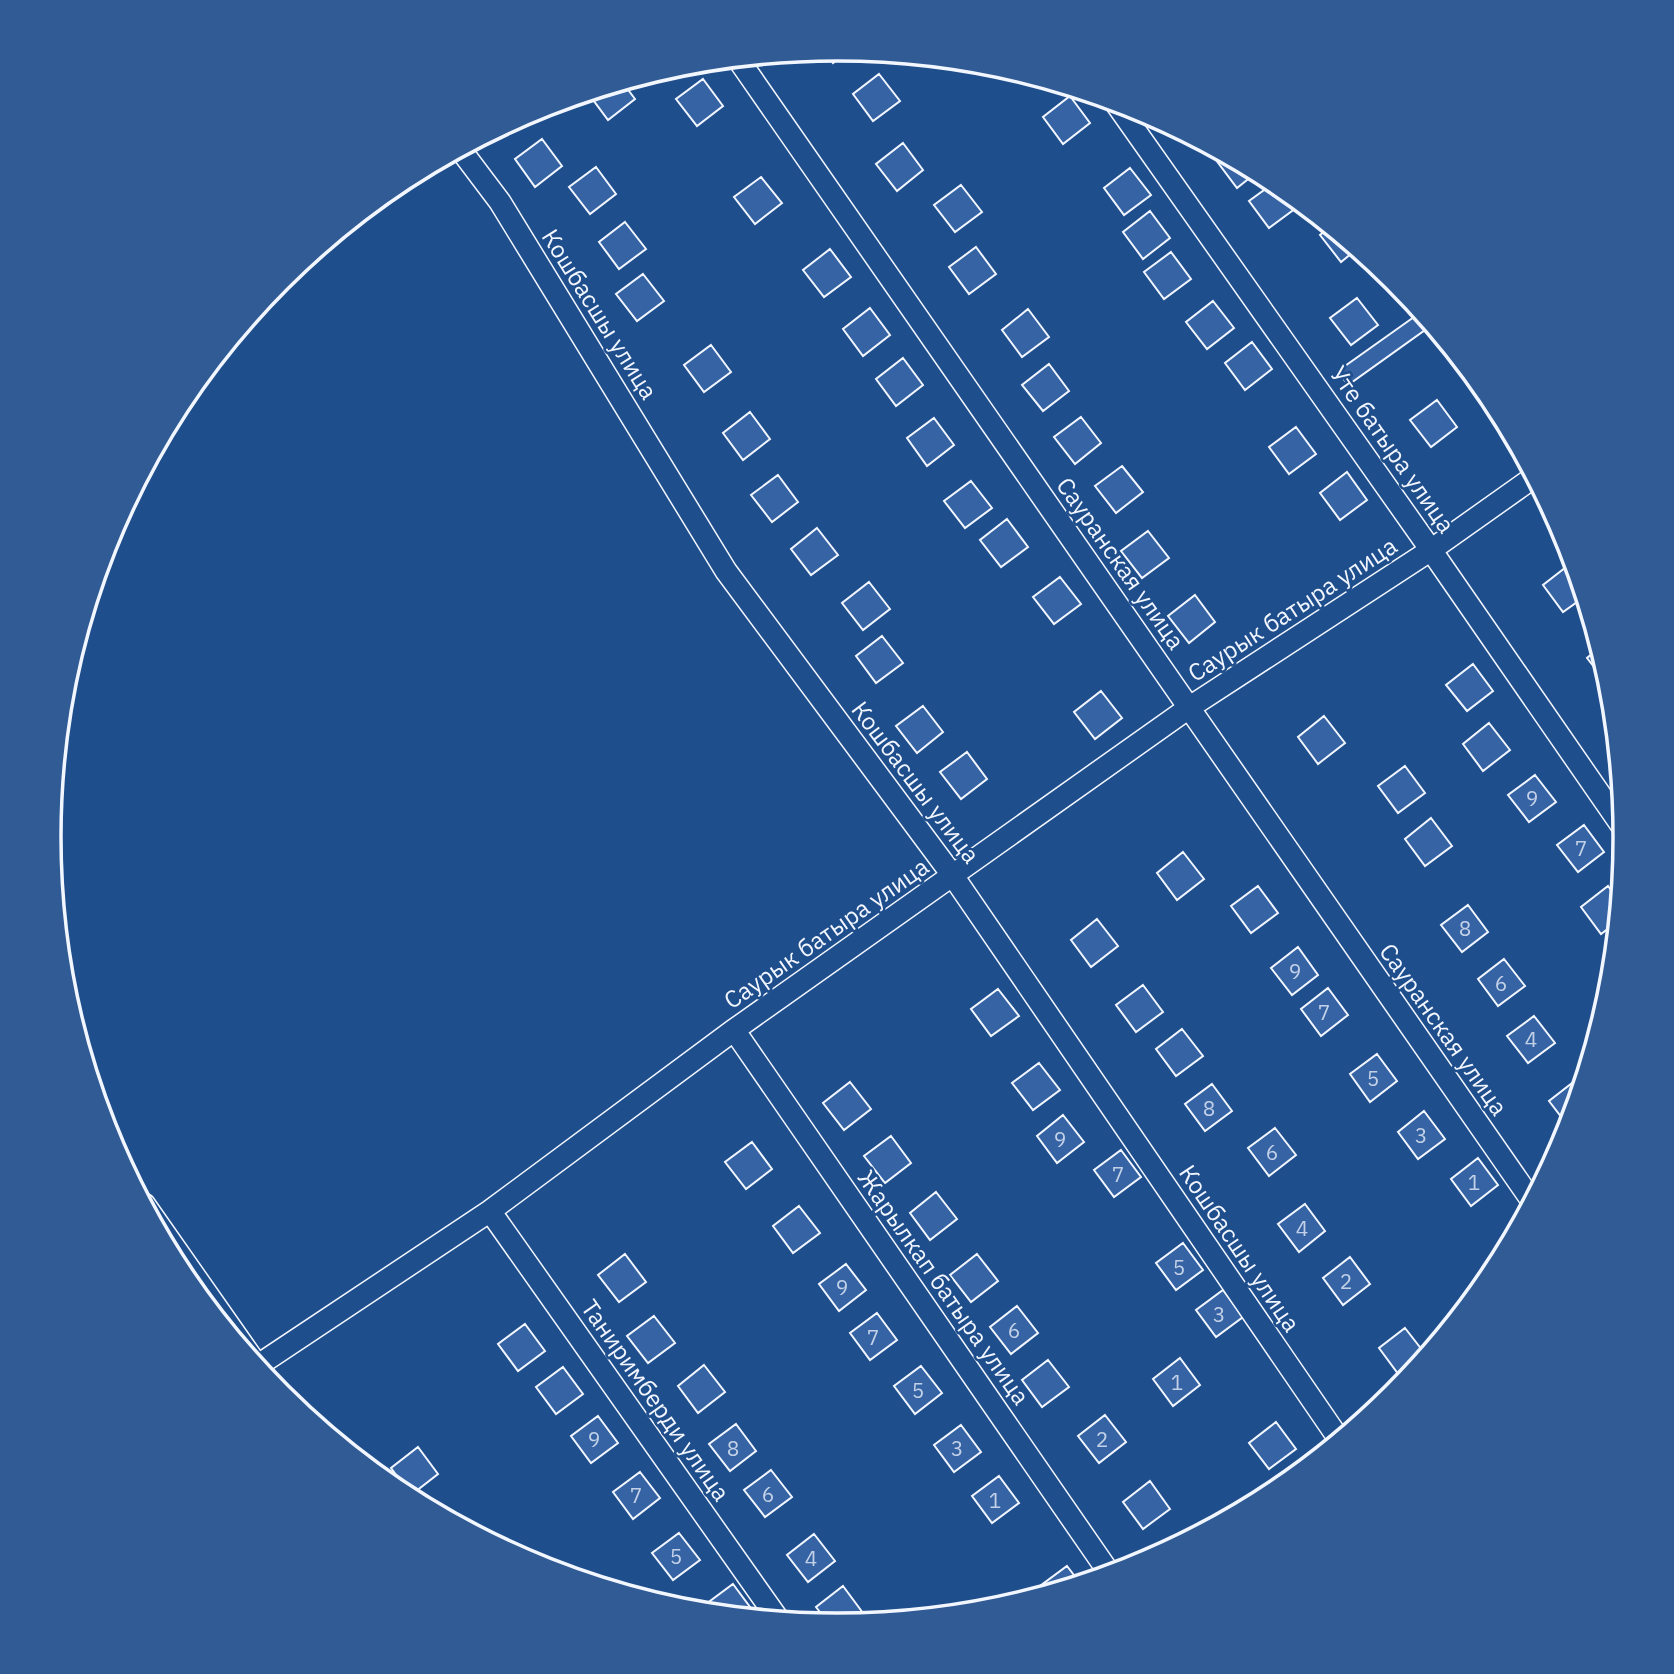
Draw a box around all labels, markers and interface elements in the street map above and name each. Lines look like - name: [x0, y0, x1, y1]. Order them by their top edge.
- street label: Кошбасшы улица: [535, 223, 665, 405]
- street label: Уте батыра улица: [1323, 359, 1463, 539]
- street label: Сауранская улица: [1050, 471, 1193, 656]
- street label: Саурык батыра улица: [1181, 529, 1403, 689]
- street label: Кошбасшы улица: [845, 695, 988, 870]
- house number: 9: [1526, 784, 1538, 812]
- house number: 7: [1575, 834, 1587, 862]
- street label: Саурык батыра улица: [717, 850, 935, 1016]
- house number: 8: [1459, 914, 1471, 942]
- street label: Сауранская улица: [1373, 937, 1516, 1122]
- house number: 9: [1289, 957, 1301, 985]
- house number: 6: [1495, 969, 1507, 997]
- house number: 7: [1318, 998, 1330, 1026]
- house number: 4: [1525, 1025, 1537, 1053]
- house number: 5: [1367, 1064, 1379, 1092]
- house number: 8: [1203, 1094, 1215, 1122]
- house number: 3: [1415, 1121, 1427, 1149]
- house number: 9: [1054, 1125, 1066, 1153]
- house number: 6: [1266, 1138, 1278, 1166]
- street label: Кошбасшы улица: [1172, 1158, 1308, 1338]
- house number: 7: [1112, 1160, 1124, 1188]
- street label: Жарылкап батыра улица: [851, 1163, 1037, 1411]
- house number: 1: [1468, 1168, 1480, 1196]
- house number: 4: [1296, 1214, 1308, 1242]
- house number: 5: [1173, 1253, 1185, 1281]
- house number: 2: [1340, 1267, 1352, 1295]
- house number: 9: [836, 1273, 848, 1301]
- street label: Таниримберди улица: [574, 1293, 738, 1507]
- house number: 3: [1213, 1300, 1225, 1328]
- house number: 6: [1008, 1316, 1020, 1344]
- house number: 7: [867, 1323, 879, 1351]
- house number: 1: [1171, 1368, 1183, 1396]
- house number: 5: [912, 1376, 924, 1404]
- house number: 9: [588, 1425, 600, 1453]
- house number: 2: [1096, 1425, 1108, 1453]
- house number: 8: [727, 1434, 739, 1462]
- house number: 3: [951, 1434, 963, 1462]
- house number: 6: [762, 1480, 774, 1508]
- house number: 7: [630, 1481, 642, 1509]
- house number: 1: [989, 1486, 1001, 1514]
- house number: 5: [670, 1542, 682, 1570]
- house number: 4: [805, 1544, 817, 1572]

